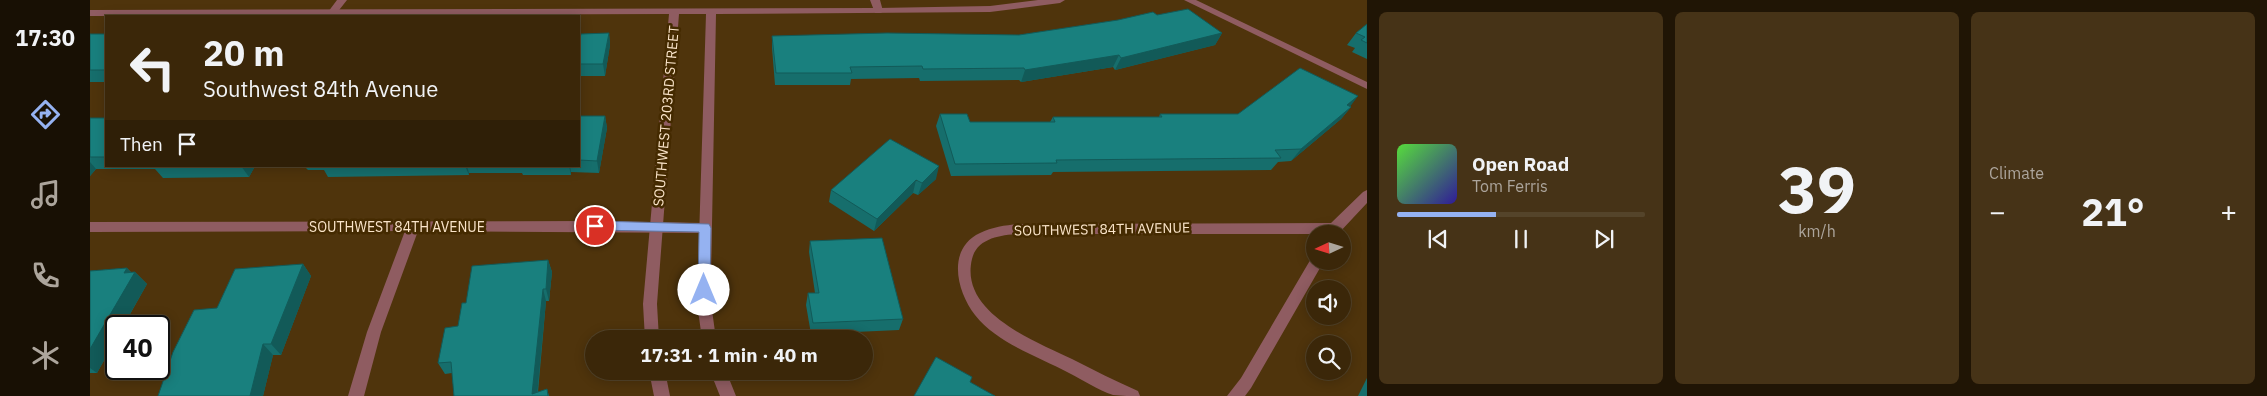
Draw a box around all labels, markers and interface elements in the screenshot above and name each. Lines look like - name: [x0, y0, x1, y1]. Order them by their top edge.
- text: 17:30: [15, 23, 75, 52]
- street label: SOUTHWEST 203RD STREET: [649, 25, 683, 207]
- text: 20 m: [203, 30, 285, 76]
- icon: left: [120, 35, 185, 100]
- text: Southwest 84th Avenue: [203, 74, 438, 103]
- icon: directions: [28, 97, 63, 132]
- icon: arrive: [173, 130, 201, 158]
- text: Then: [120, 132, 163, 156]
- text: 39: [1778, 146, 1856, 231]
- text: Open Road: [1472, 152, 1569, 176]
- text: Climate: [1989, 163, 2044, 183]
- text: Tom Ferris: [1472, 176, 1548, 196]
- icon: music: [28, 177, 63, 212]
- text: 21°: [2081, 187, 2145, 236]
- text: −: [1989, 193, 2006, 230]
- text: +: [2220, 193, 2237, 230]
- pin: [574, 205, 616, 247]
- icon: arrive: [581, 212, 609, 240]
- street label: SOUTHWEST 84TH AVENUE: [309, 218, 485, 236]
- street label: SOUTHWEST 84TH AVENUE: [1014, 218, 1190, 240]
- text: km/h: [1798, 221, 1836, 241]
- north arrow: [1306, 225, 1351, 270]
- map controls: [1306, 225, 1351, 380]
- icon: previous: [1424, 225, 1452, 253]
- icon: pause: [1507, 225, 1535, 253]
- icon: next: [1590, 225, 1618, 253]
- icon: phone: [28, 258, 63, 293]
- position arrow: [677, 263, 729, 315]
- button: sound: [1306, 280, 1351, 325]
- speed limit sign: 40: [105, 315, 170, 380]
- button: search: [1306, 335, 1351, 380]
- icon: climate: [28, 338, 63, 373]
- text: 17:31 · 1 min · 40 m: [640, 343, 818, 367]

